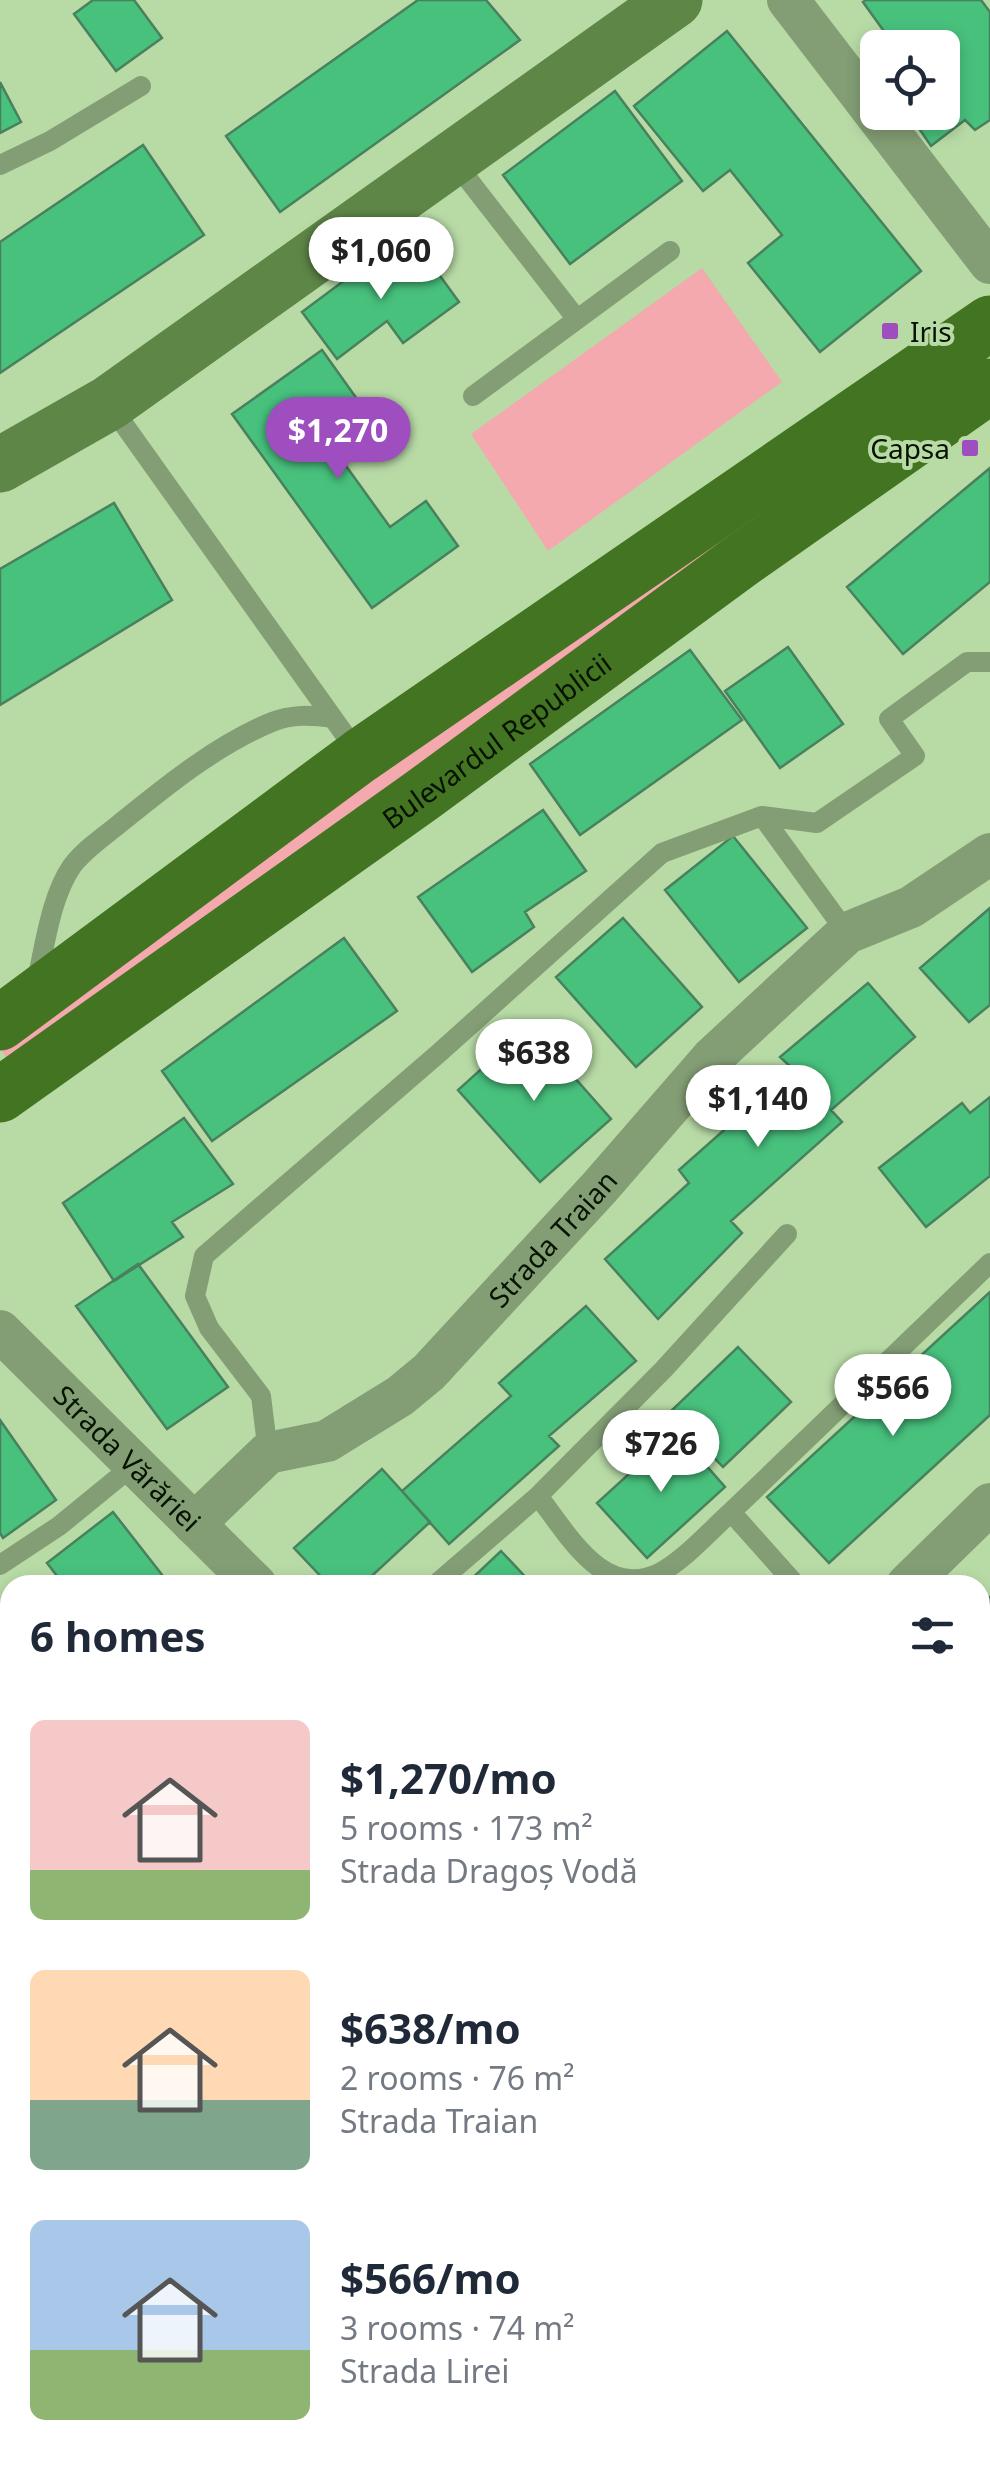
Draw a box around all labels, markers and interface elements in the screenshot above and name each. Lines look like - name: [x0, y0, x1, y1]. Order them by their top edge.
- map controls: [860, 30, 960, 130]
- button: locate: [860, 30, 960, 130]
- pin: $1,060: [300, 217, 462, 302]
- text: $1,060: [331, 228, 431, 271]
- place label: Iris: [910, 312, 952, 350]
- marker: Iris: [879, 320, 901, 342]
- pin: $1,270: [257, 397, 419, 482]
- text: $1,270: [288, 408, 388, 451]
- place label: Capsa: [870, 429, 950, 467]
- marker: Capsa: [959, 437, 981, 459]
- street label: Bulevardul Republicii: [374, 644, 619, 837]
- pin: $638: [475, 1019, 593, 1104]
- text: $638: [497, 1030, 571, 1073]
- pin: $1,140: [677, 1065, 839, 1150]
- text: $1,140: [708, 1076, 808, 1119]
- street label: Strada Traian: [480, 1162, 625, 1315]
- pin: $566: [834, 1354, 952, 1439]
- text: $566: [856, 1365, 930, 1408]
- street label: Strada Vărăriei: [46, 1376, 210, 1539]
- pin: $726: [602, 1410, 720, 1495]
- text: $726: [624, 1421, 698, 1464]
- text: 6 homes: [30, 1607, 206, 1664]
- icon: filters: [905, 1608, 960, 1663]
- text: $1,270/mo: [340, 1749, 557, 1806]
- icon: home: [110, 1760, 230, 1880]
- text: 5 rooms · 173 m²: [340, 1806, 593, 1849]
- text: Strada Dragoș Vodă: [340, 1849, 638, 1892]
- text: $638/mo: [340, 1999, 521, 2056]
- icon: home: [110, 2010, 230, 2130]
- text: 2 rooms · 76 m²: [340, 2056, 574, 2099]
- text: Strada Traian: [340, 2099, 538, 2142]
- text: $566/mo: [340, 2249, 521, 2306]
- icon: home: [110, 2260, 230, 2380]
- text: 3 rooms · 74 m²: [340, 2306, 574, 2349]
- text: Strada Lirei: [340, 2349, 510, 2392]

